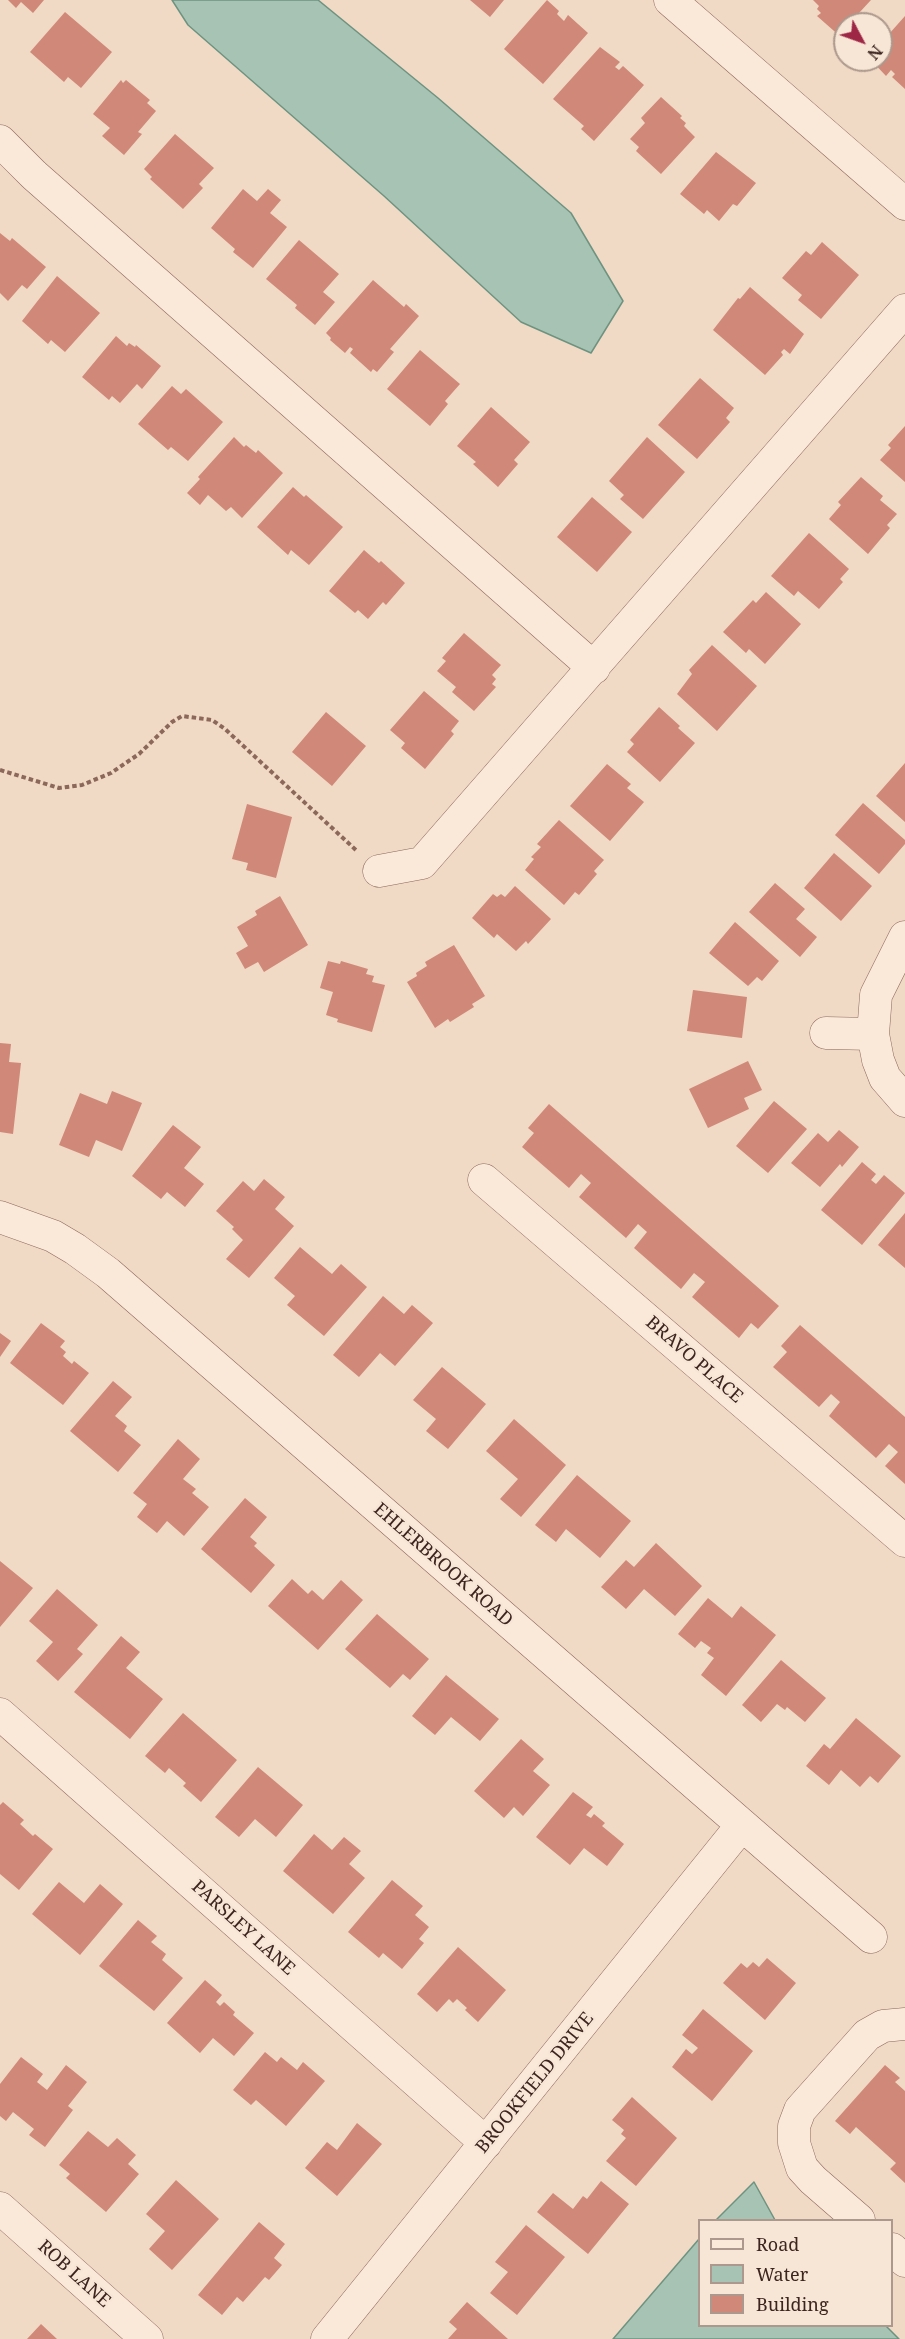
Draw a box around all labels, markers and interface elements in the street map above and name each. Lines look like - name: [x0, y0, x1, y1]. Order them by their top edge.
- north arrow: [833, 12, 893, 72]
- text: N: [863, 41, 888, 64]
- street label: BRAVO PLACE: [641, 1312, 747, 1408]
- street label: EHLERBROOK ROAD: [369, 1499, 517, 1631]
- street label: PARSLEY LANE: [187, 1876, 299, 1980]
- street label: BROOKFIELD DRIVE: [472, 2008, 598, 2158]
- legend: [698, 2219, 893, 2327]
- text: Road: [756, 2232, 799, 2256]
- street label: ROB LANE: [33, 2236, 115, 2312]
- text: Water: [756, 2262, 808, 2286]
- text: Building: [756, 2292, 829, 2316]

